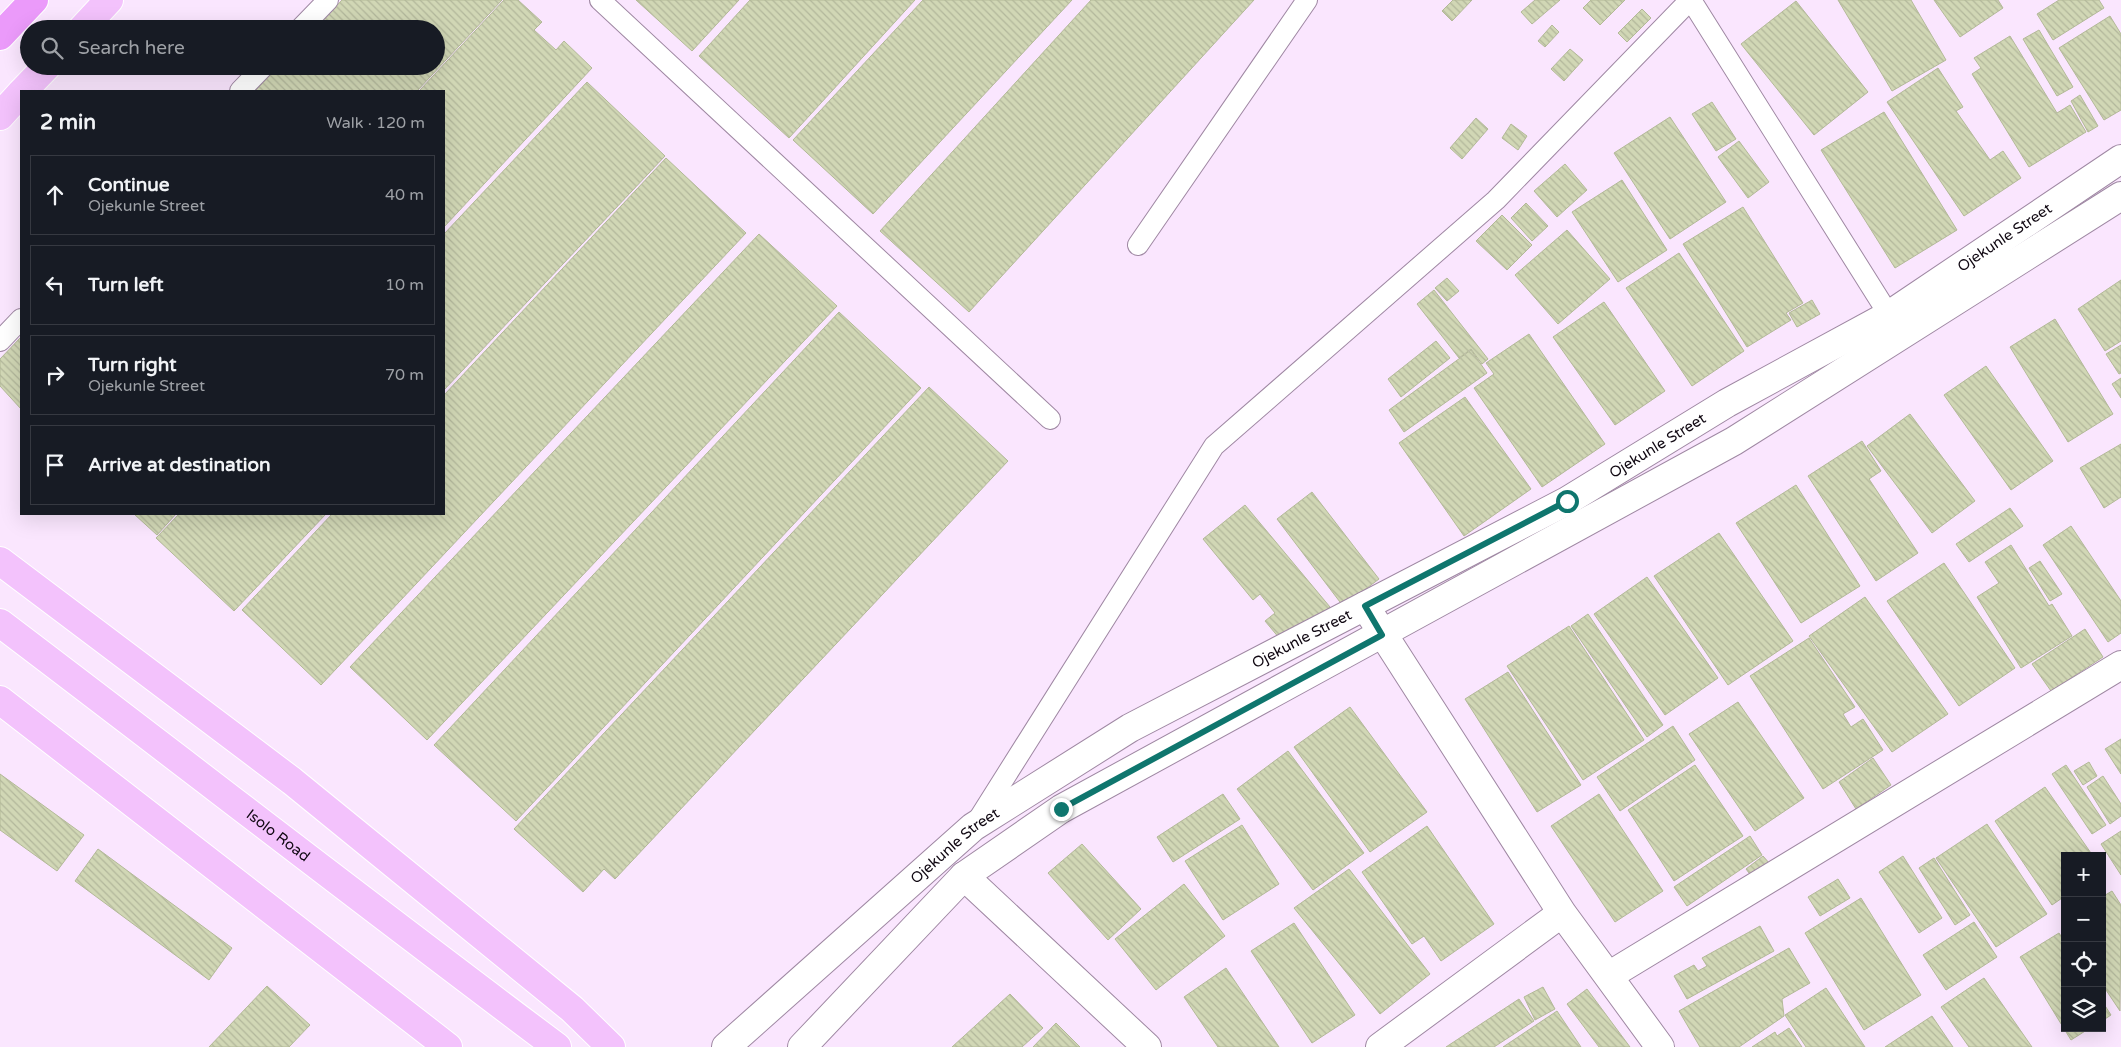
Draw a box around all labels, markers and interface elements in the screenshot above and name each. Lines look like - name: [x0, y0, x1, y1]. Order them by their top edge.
- search box: [20, 20, 445, 75]
- icon: search: [38, 34, 66, 62]
- text: Search here: [78, 37, 185, 59]
- text: 2 min: [40, 110, 96, 135]
- text: Walk · 120 m: [326, 113, 425, 133]
- text: Continue: [88, 174, 170, 196]
- icon: ahead: [41, 181, 69, 209]
- text: 40 m: [385, 185, 424, 205]
- text: Ojekunle Street: [88, 196, 205, 216]
- street label: Ojekunle Street: [1954, 199, 2055, 275]
- icon: left: [41, 271, 69, 299]
- text: Turn left: [88, 274, 164, 296]
- text: 10 m: [385, 275, 424, 295]
- text: Turn right: [88, 354, 176, 376]
- icon: right: [41, 361, 69, 389]
- text: 70 m: [385, 365, 424, 385]
- text: Ojekunle Street: [88, 376, 205, 396]
- street label: Ojekunle Street: [1606, 409, 1709, 482]
- icon: arrive: [41, 451, 69, 479]
- text: Arrive at destination: [88, 454, 271, 476]
- route start: [1556, 490, 1579, 513]
- street label: Ojekunle Street: [1249, 605, 1355, 672]
- route end: [1050, 798, 1073, 821]
- street label: Ojekunle Street: [907, 804, 1003, 887]
- street label: Isolo Road: [243, 805, 313, 865]
- map controls: [2061, 852, 2106, 1032]
- button: +: [2061, 852, 2106, 897]
- button: −: [2061, 897, 2106, 942]
- button: locate: [2061, 942, 2106, 987]
- button: layers: [2061, 987, 2106, 1032]

